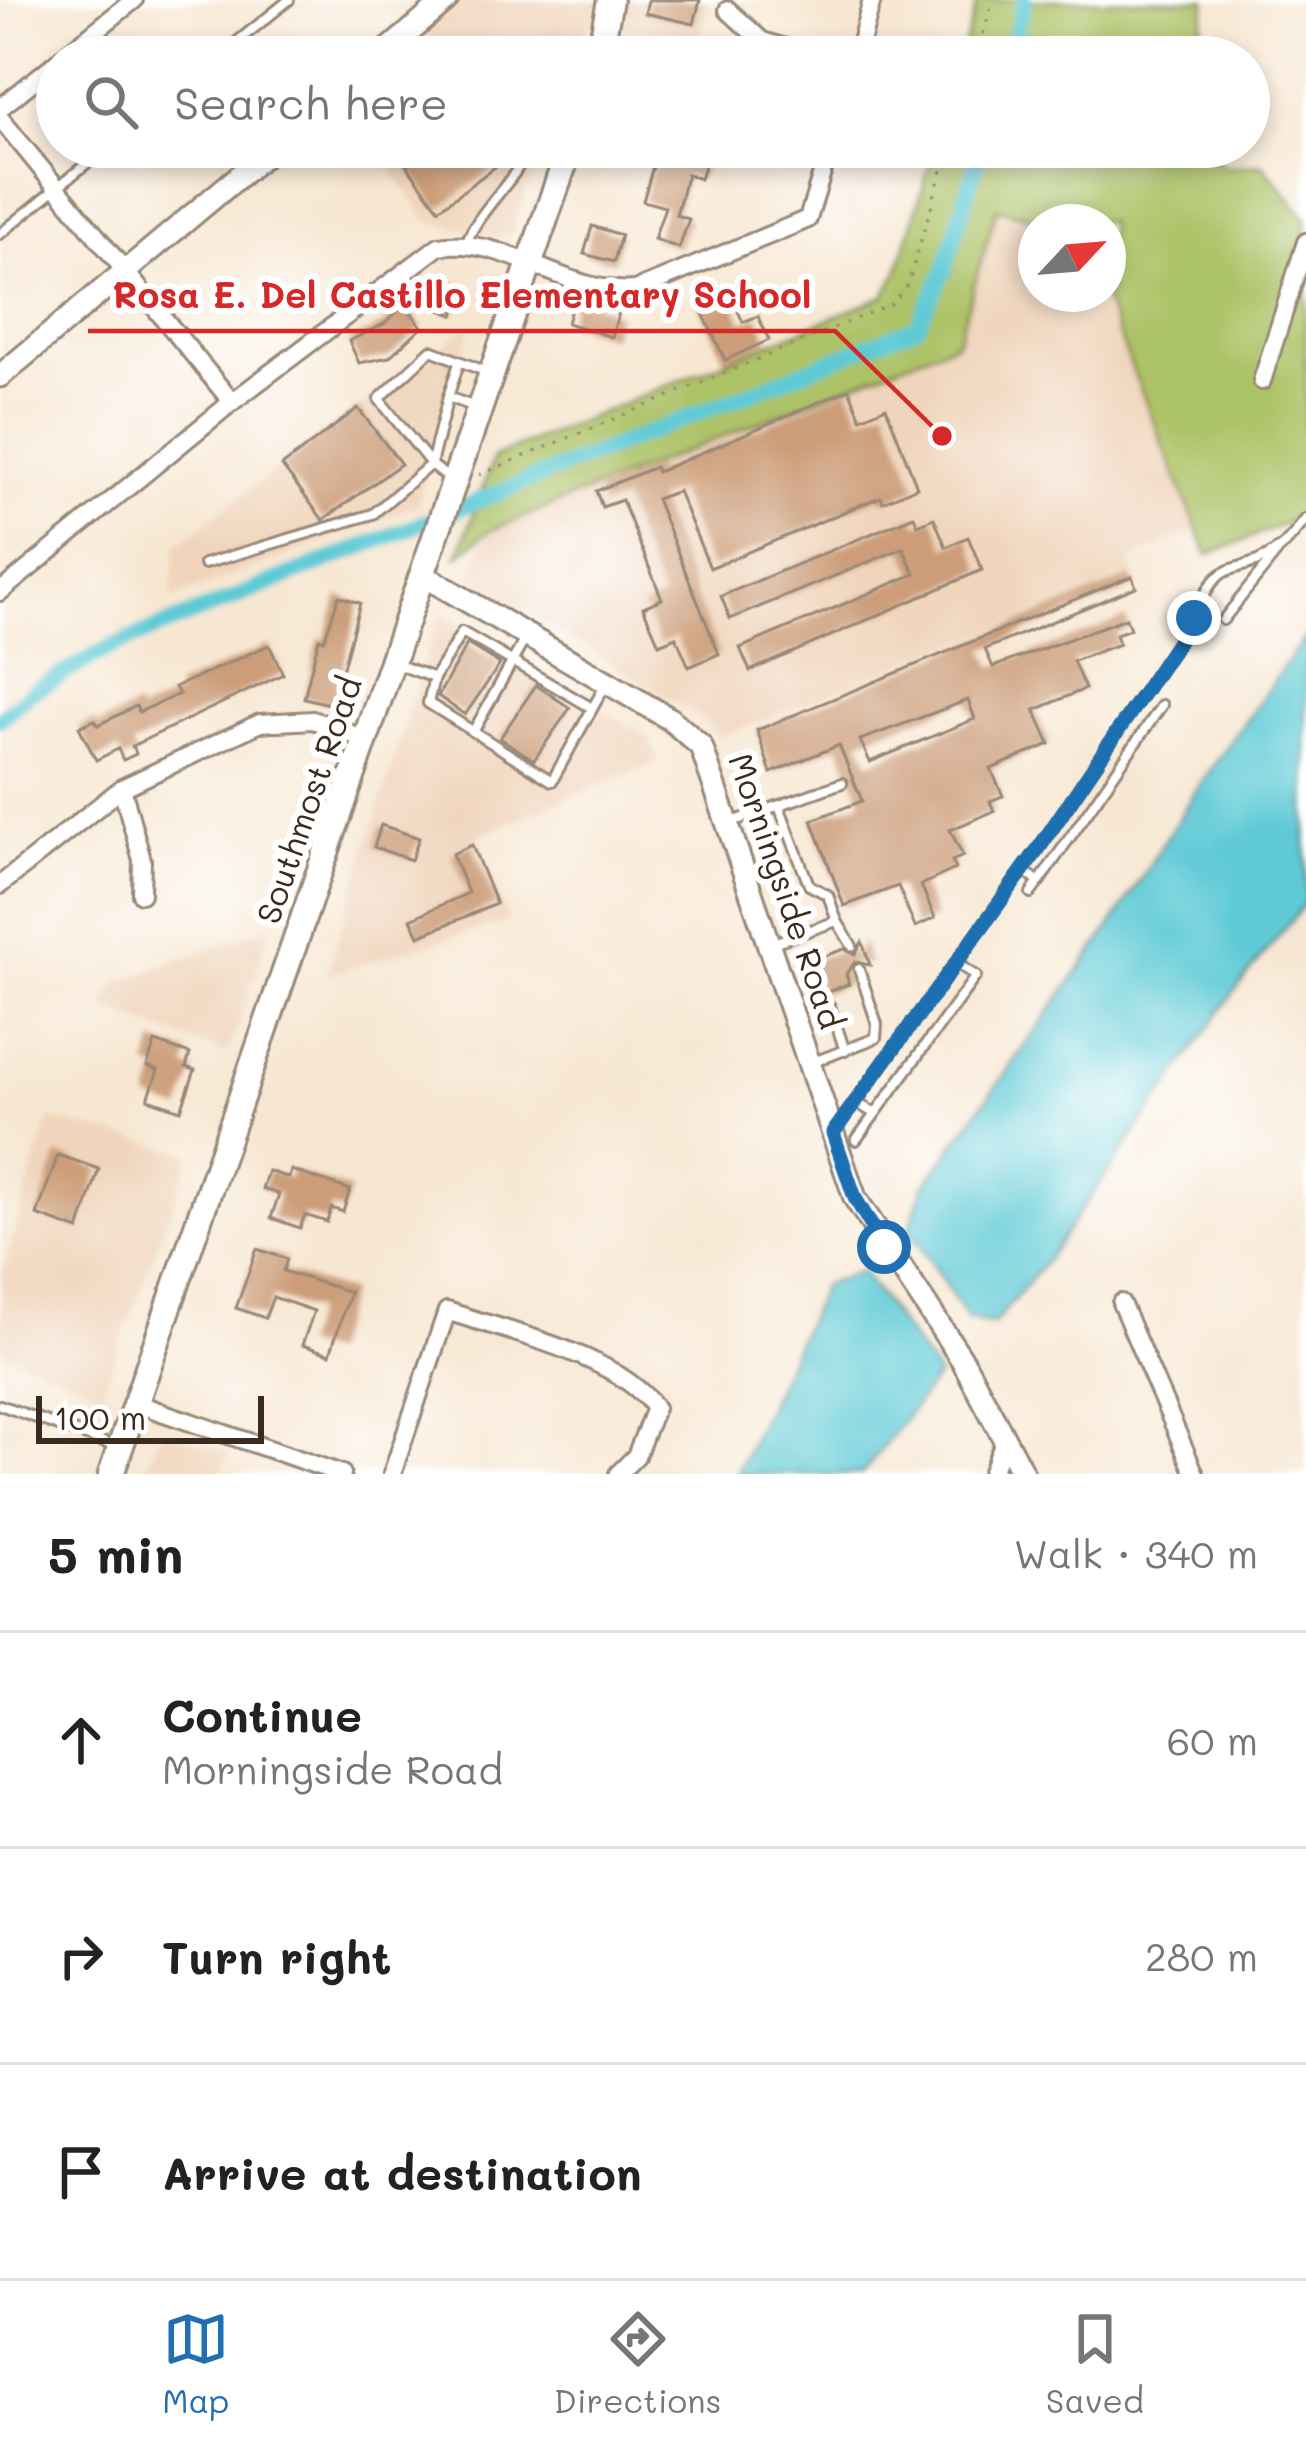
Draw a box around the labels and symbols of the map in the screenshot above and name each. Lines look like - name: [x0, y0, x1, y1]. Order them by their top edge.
- north arrow: [1018, 204, 1126, 312]
- callout: Rosa E. Del Castillo Elementary School: [88, 259, 835, 331]
- text: Rosa E. Del Castillo Elementary School: [112, 270, 812, 318]
- route end: [1167, 591, 1221, 645]
- street label: Southmost Road: [245, 670, 370, 929]
- street label: Morningside Road: [720, 747, 855, 1034]
- route start: [857, 1220, 911, 1274]
- scale bar: [36, 1390, 264, 1443]

